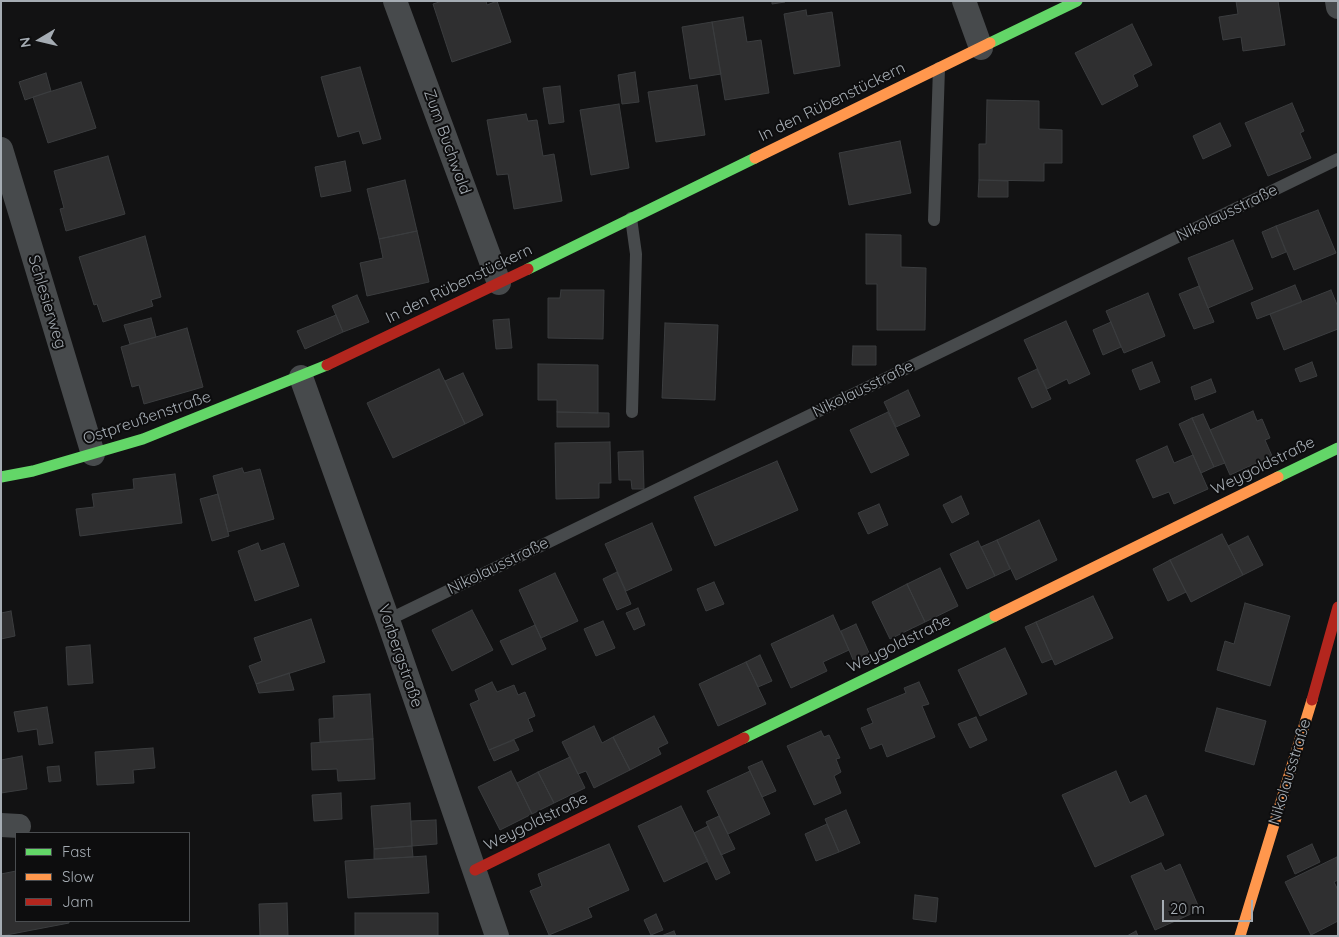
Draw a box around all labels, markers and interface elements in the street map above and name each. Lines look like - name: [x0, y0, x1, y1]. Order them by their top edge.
- north arrow: [15, 15, 65, 65]
- text: N: [15, 36, 35, 49]
- street label: In den Rübenstückern: [756, 58, 908, 146]
- street label: Zum Buchwald: [419, 87, 475, 197]
- street label: Nikolausstraße: [1173, 180, 1281, 246]
- street label: In den Rübenstückern: [383, 240, 535, 328]
- street label: Schlesierweg: [24, 253, 70, 351]
- street label: Nikolausstraße: [809, 356, 917, 422]
- street label: Ostpreußenstraße: [80, 387, 214, 449]
- street label: Weygoldstraße: [1208, 433, 1318, 499]
- street label: Nikolausstraße: [444, 533, 552, 599]
- street label: Vorbergstraße: [373, 602, 427, 710]
- street label: Weygoldstraße: [844, 611, 954, 677]
- street label: Nikolausstraße: [1265, 717, 1315, 827]
- street label: Weygoldstraße: [481, 789, 591, 855]
- legend: [15, 832, 190, 922]
- text: Fast: [62, 842, 91, 861]
- text: Slow: [62, 867, 94, 886]
- scale bar: [1164, 890, 1255, 922]
- text: Jam: [62, 892, 93, 911]
- text: 20 m: [1170, 899, 1205, 918]

